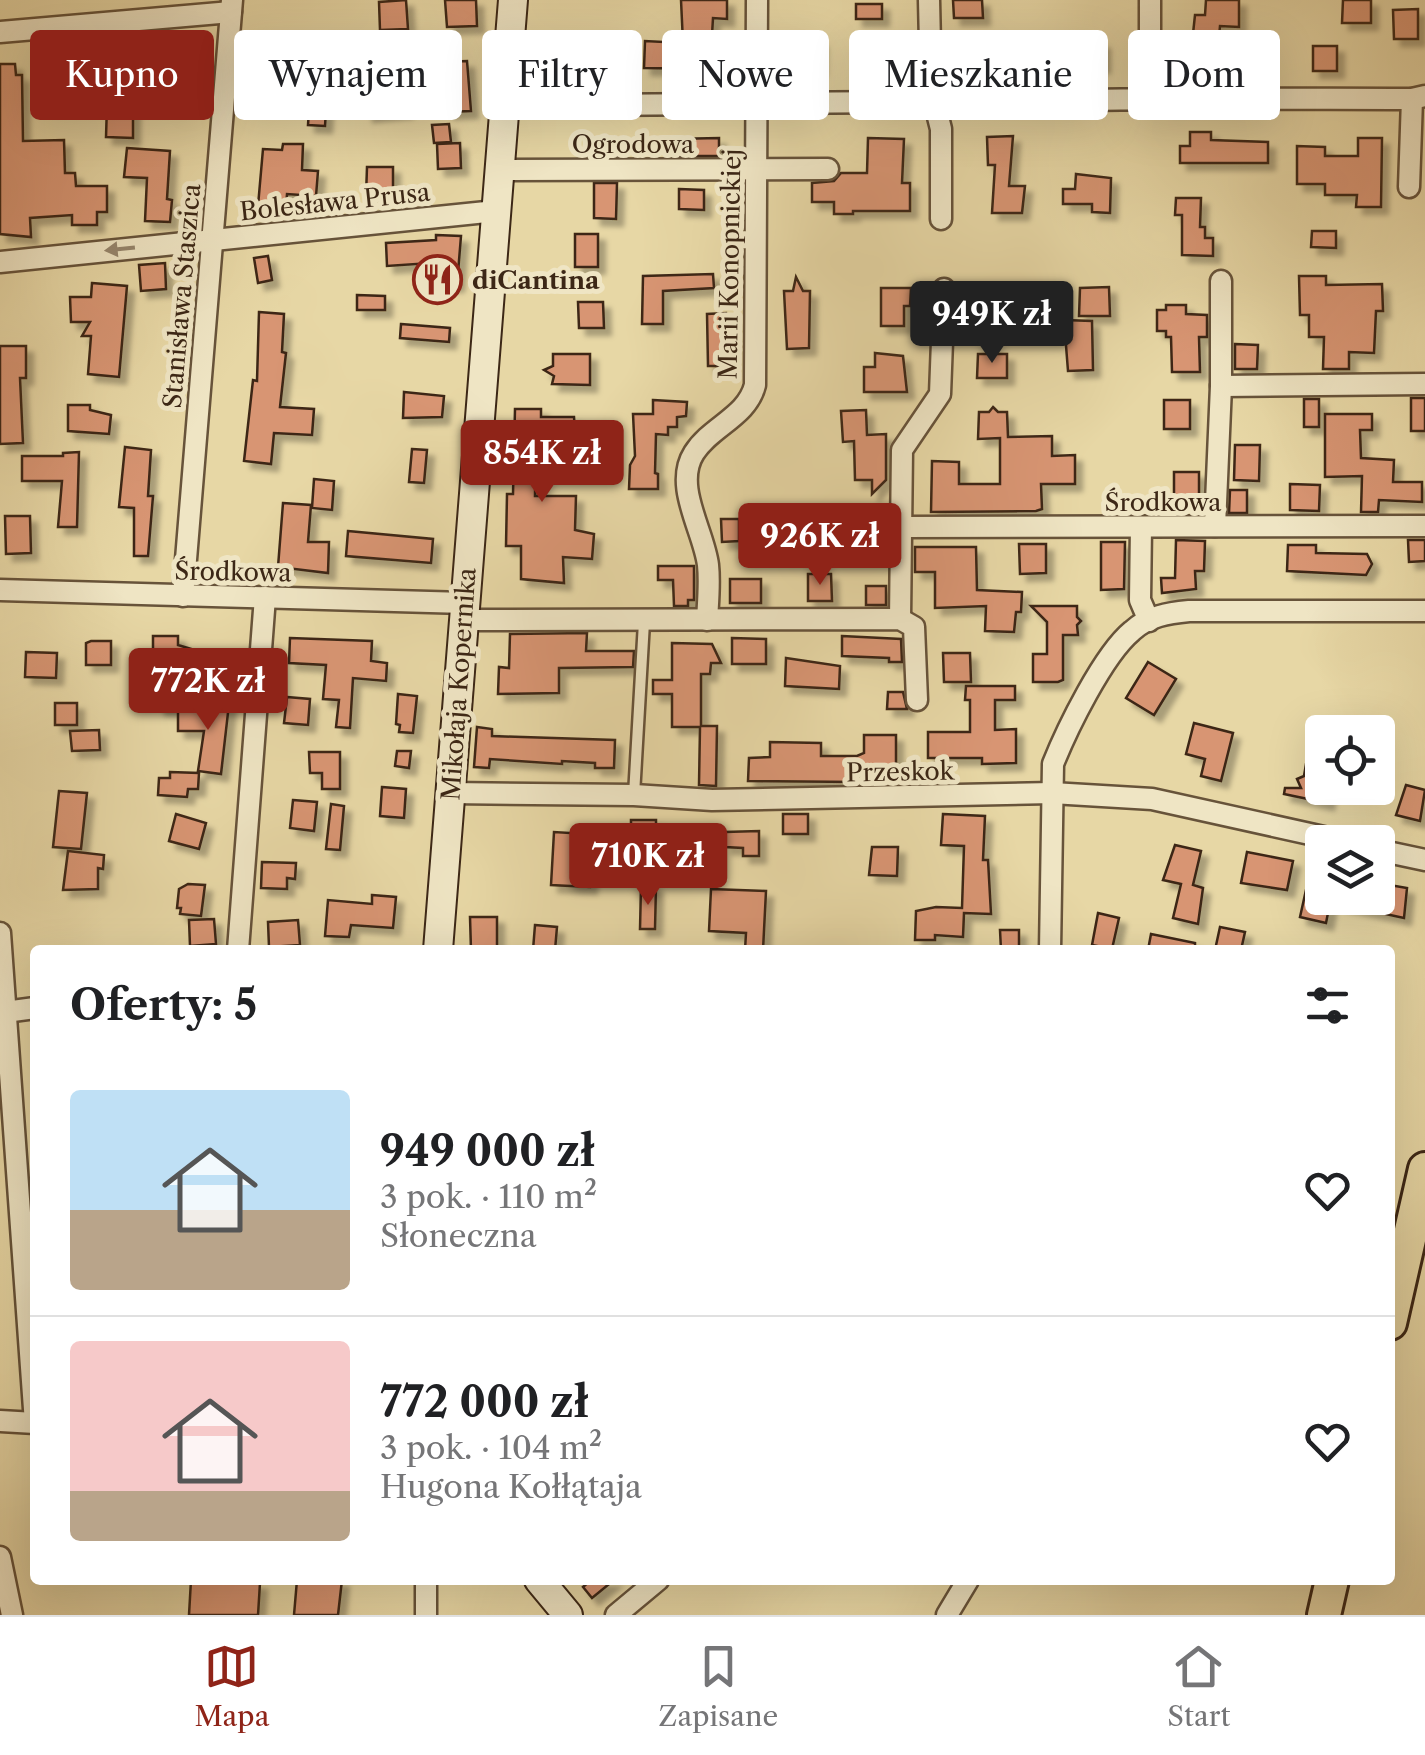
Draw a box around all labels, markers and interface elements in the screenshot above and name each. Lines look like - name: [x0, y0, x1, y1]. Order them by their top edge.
- chip: Kupno: [30, 30, 214, 120]
- chip: Wynajem: [234, 30, 462, 120]
- chip: Filtry: [482, 30, 642, 120]
- chip: Nowe: [662, 30, 829, 120]
- chip: Mieszkanie: [849, 30, 1108, 120]
- chip: Dom: [1128, 30, 1280, 120]
- street label: Ogrodowa: [572, 129, 695, 160]
- street label: Marii Konopnickiej: [712, 148, 748, 380]
- street label: Bolesława Prusa: [238, 177, 433, 227]
- street label: Stanisława Staszica: [157, 182, 207, 410]
- one-way arrow: [104, 242, 135, 258]
- restaurant icon: diCantina: [411, 254, 463, 306]
- place label: diCantina: [472, 265, 600, 296]
- pin: 949K zł: [900, 281, 1084, 366]
- text: 949K zł: [932, 294, 1052, 333]
- pin: 854K zł: [450, 420, 634, 505]
- text: 854K zł: [483, 433, 601, 472]
- street label: Środkowa: [1104, 487, 1222, 518]
- pin: 926K zł: [728, 503, 912, 588]
- text: 926K zł: [760, 516, 880, 555]
- street label: Środkowa: [174, 555, 293, 589]
- street label: Mikołaja Kopernika: [435, 566, 483, 801]
- pin: 772K zł: [116, 648, 300, 733]
- text: 772K zł: [151, 661, 265, 700]
- map controls: [1305, 715, 1395, 915]
- button: locate: [1305, 715, 1395, 805]
- street label: Przeskok: [846, 756, 956, 788]
- pin: 710K zł: [556, 823, 740, 908]
- button: layers: [1305, 825, 1395, 915]
- text: 710K zł: [591, 836, 705, 875]
- icon: filters: [1300, 978, 1355, 1033]
- text: Oferty: 5: [70, 979, 257, 1031]
- text: 949 000 zł: [380, 1125, 595, 1177]
- icon: home: [150, 1130, 270, 1250]
- icon: heart: [1300, 1163, 1355, 1218]
- text: 3 pok. · 110 m²: [380, 1177, 597, 1216]
- text: Słoneczna: [380, 1216, 537, 1255]
- text: 772 000 zł: [380, 1376, 589, 1428]
- icon: home: [150, 1381, 270, 1501]
- icon: heart: [1300, 1414, 1355, 1469]
- text: 3 pok. · 104 m²: [380, 1428, 602, 1467]
- text: Hugona Kołłątaja: [380, 1467, 642, 1506]
- tab: Mapa: [195, 1639, 269, 1733]
- tab: Zapisane: [659, 1639, 778, 1733]
- tab: Start: [1167, 1639, 1230, 1733]

